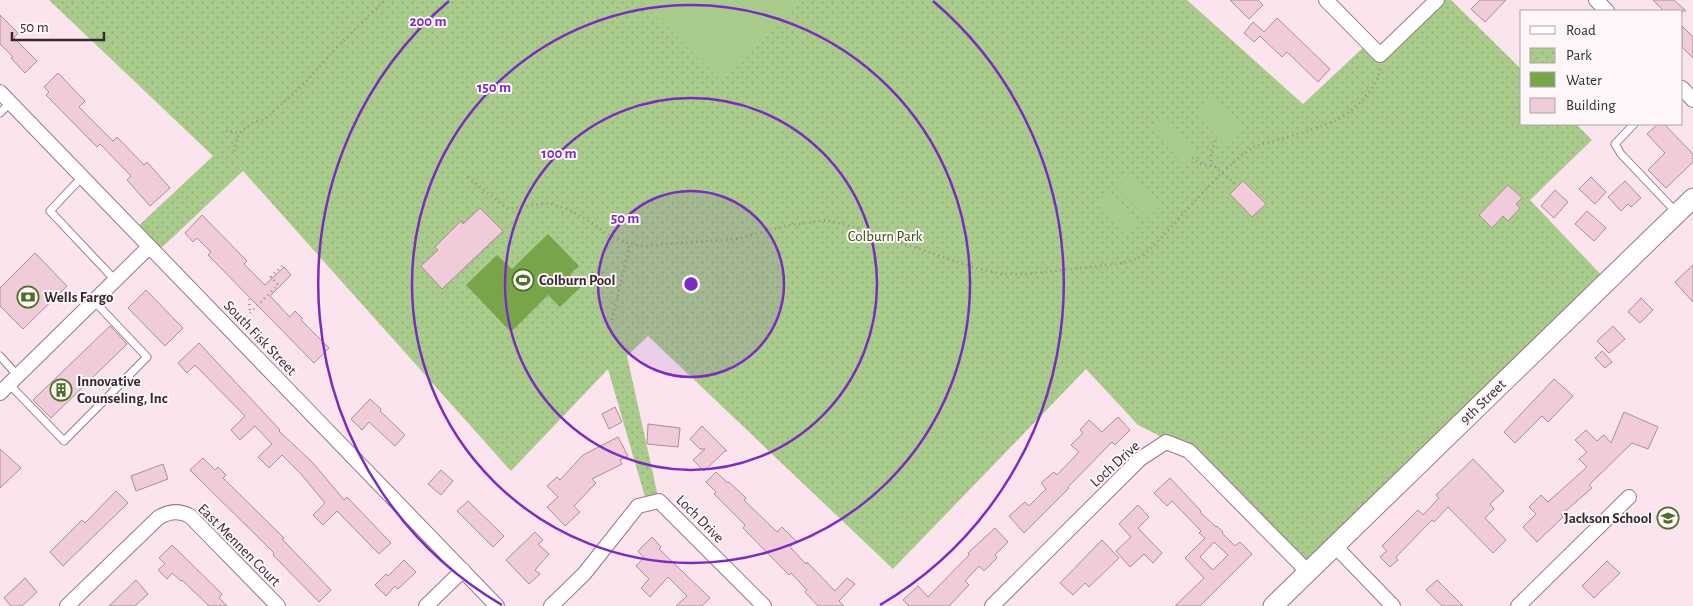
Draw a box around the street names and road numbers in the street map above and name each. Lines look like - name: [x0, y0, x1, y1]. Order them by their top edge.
- street label: South Fisk Street: [221, 298, 299, 378]
- street label: 9th Street: [1457, 377, 1509, 427]
- street label: Loch Drive: [1087, 438, 1143, 490]
- street label: Loch Drive: [673, 492, 727, 546]
- street label: East Mennen Court: [195, 501, 283, 589]

